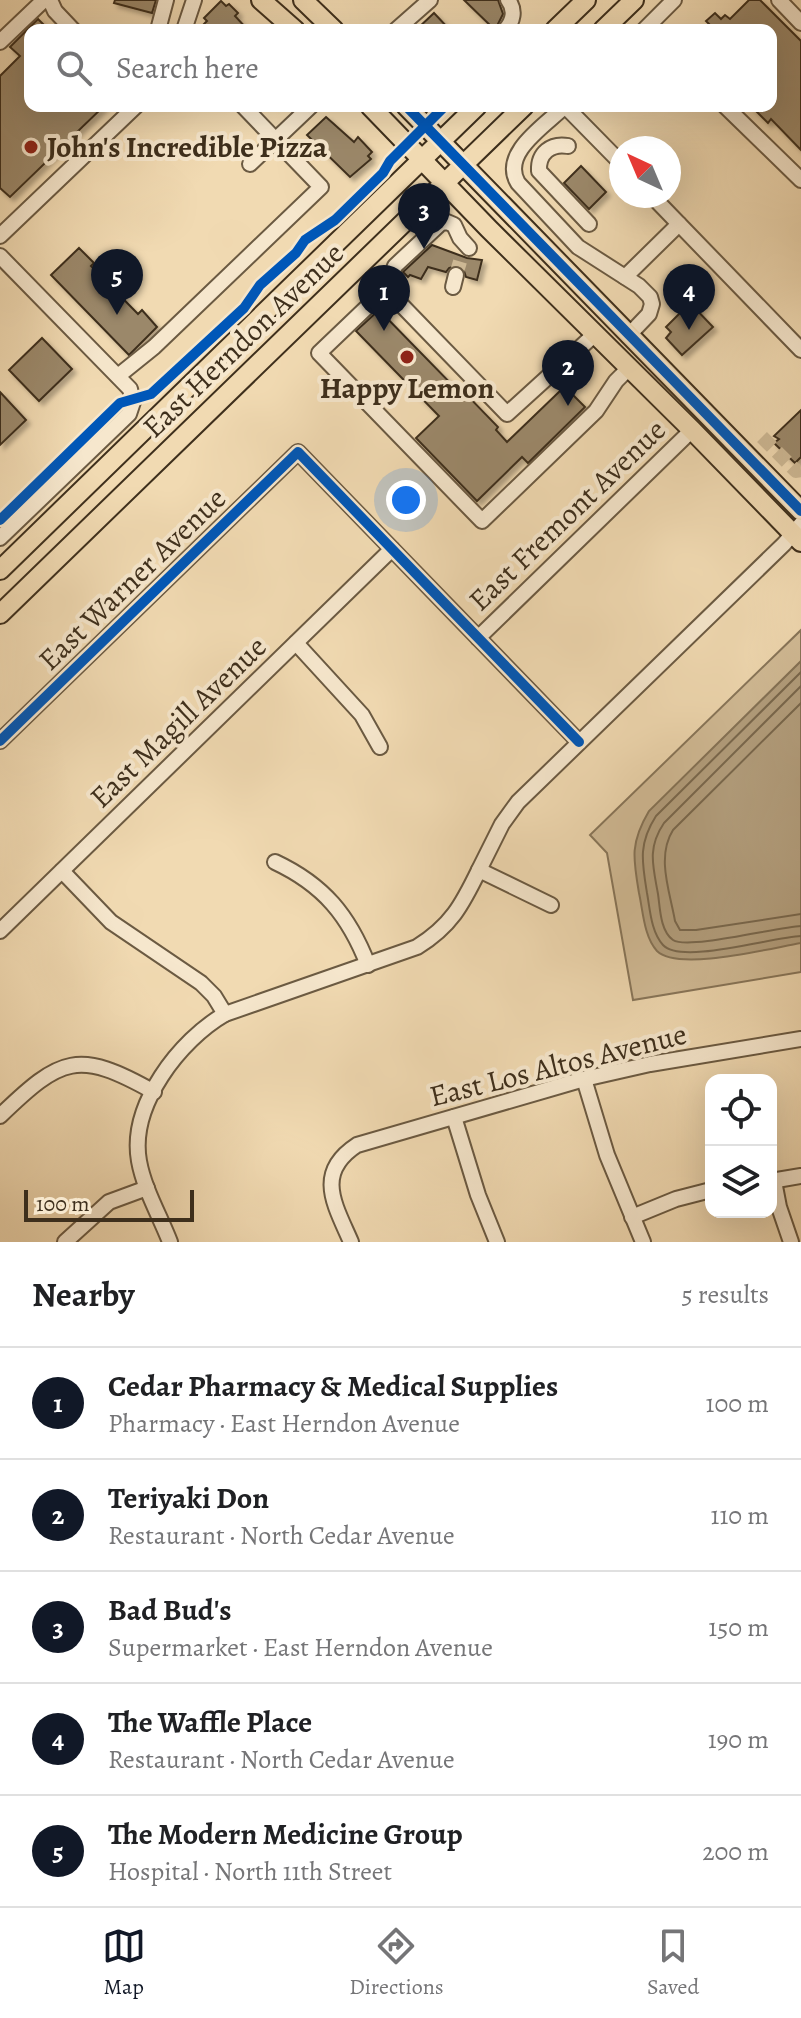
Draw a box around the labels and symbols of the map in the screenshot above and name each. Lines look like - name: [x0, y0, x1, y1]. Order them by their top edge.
- place label: John's Incredible Pizza: [47, 127, 328, 167]
- north arrow: [609, 136, 681, 208]
- marker: John's Incredible Pizza: [22, 138, 40, 156]
- pin: 3: [398, 183, 450, 249]
- street label: East Herndon Avenue: [134, 234, 352, 446]
- pin: 5: [91, 249, 143, 315]
- pin: 4: [663, 264, 715, 330]
- pin: 1: [358, 265, 410, 331]
- pin: 2: [542, 340, 594, 406]
- marker: Happy Lemon: [398, 348, 416, 366]
- place label: Happy Lemon: [320, 368, 494, 408]
- street label: East Fremont Avenue: [460, 410, 674, 620]
- street label: East Warner Avenue: [29, 479, 235, 679]
- your location: [386, 480, 426, 520]
- street label: East Magill Avenue: [81, 627, 275, 817]
- street label: East Los Altos Avenue: [425, 1014, 691, 1116]
- scale bar: [24, 1186, 194, 1222]

